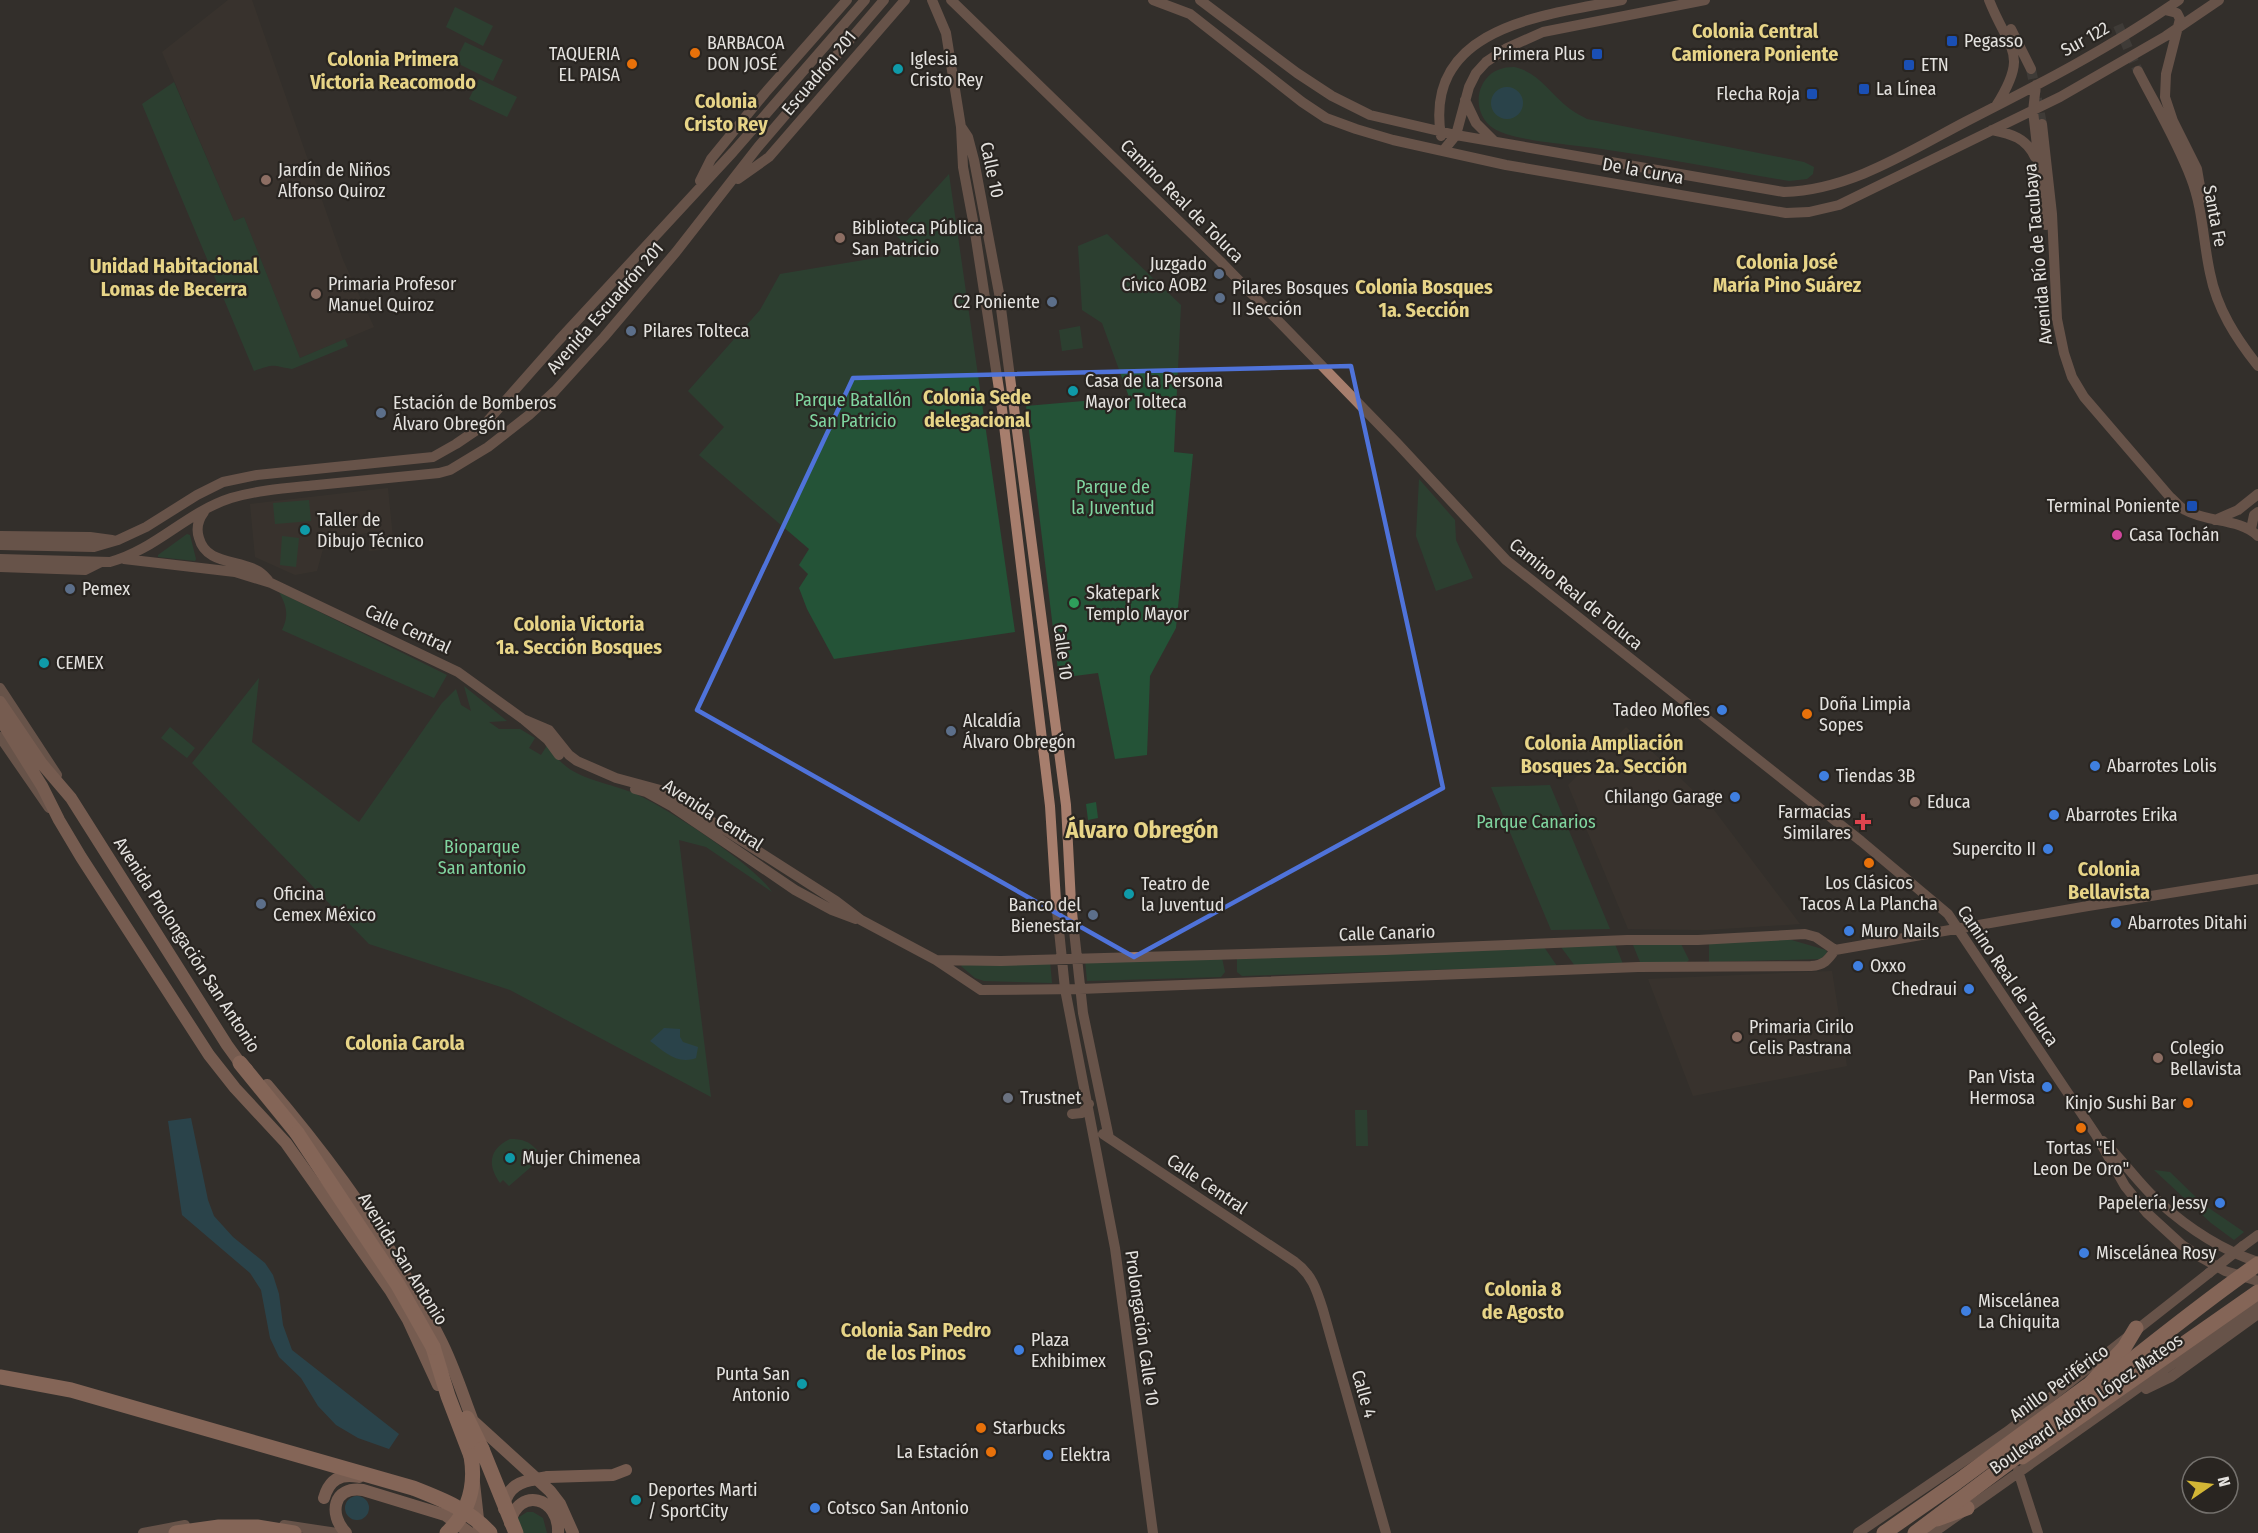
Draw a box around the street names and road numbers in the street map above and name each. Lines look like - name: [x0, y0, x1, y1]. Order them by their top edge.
- street label: Sur 122: [2057, 17, 2113, 61]
- street label: Escuadrón 201: [777, 26, 861, 120]
- street label: Camino Real de Toluca: [1116, 135, 1248, 267]
- street label: Calle 10: [975, 140, 1009, 200]
- street label: De la Curva: [1601, 153, 1686, 189]
- street label: Avenida Río de Tacubaya: [2019, 162, 2057, 345]
- street label: Santa Fe: [2198, 183, 2232, 249]
- street label: Avenida Escuadrón 201: [542, 238, 668, 378]
- street label: Camino Real de Toluca: [1505, 533, 1647, 655]
- street label: Calle Central: [362, 600, 455, 659]
- street label: Calle 10: [1049, 623, 1077, 681]
- street label: Avenida Central: [659, 774, 767, 856]
- street label: Avenida Prolongación San Antonio: [109, 833, 265, 1057]
- street label: Camino Real de Toluca: [1953, 901, 2063, 1051]
- street label: Calle Canario: [1338, 920, 1436, 946]
- street label: Calle Central: [1163, 1149, 1252, 1219]
- street label: Avenida San Antonio: [353, 1189, 453, 1329]
- street label: Prolongación Calle 10: [1120, 1249, 1164, 1407]
- street label: Boulevard Adolfo López Mateos: [1985, 1329, 2187, 1479]
- street label: Anillo Periférico: [2005, 1340, 2113, 1426]
- street label: Calle 4: [1347, 1367, 1381, 1421]

